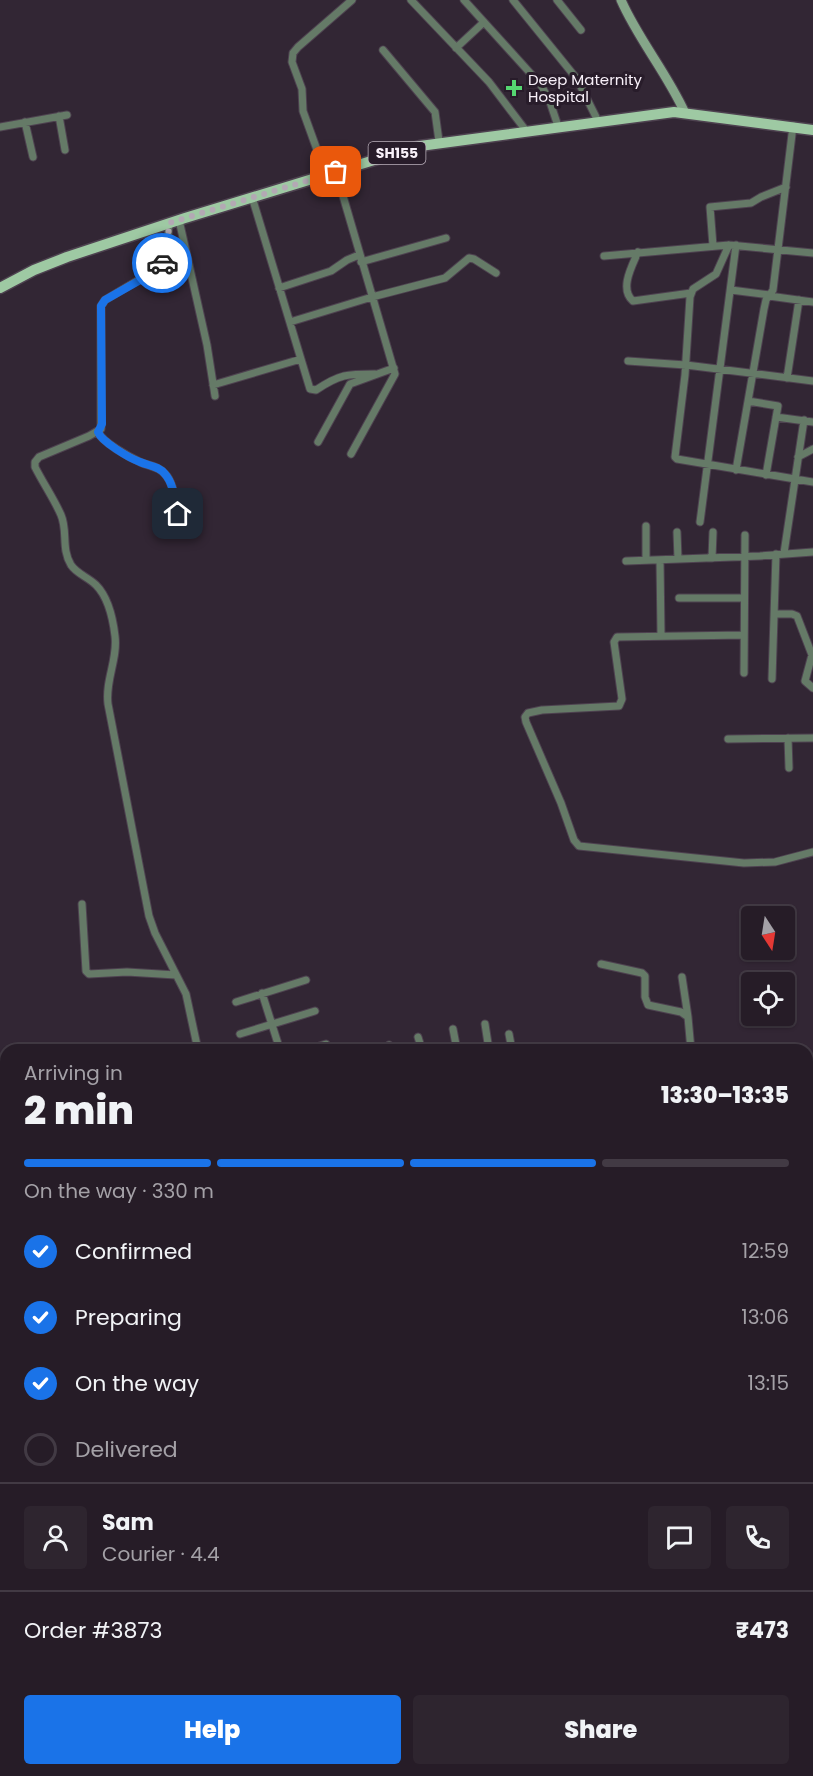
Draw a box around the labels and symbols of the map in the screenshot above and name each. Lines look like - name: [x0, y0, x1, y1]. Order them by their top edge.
- place label: Deep Maternity Hospital: [528, 69, 643, 107]
- marker: Deep Maternity Hospital: [505, 79, 523, 97]
- road number: SH155: [368, 142, 426, 164]
- pin: [310, 146, 361, 197]
- courier: [132, 233, 192, 293]
- pin: [152, 488, 203, 539]
- north arrow: [741, 906, 795, 960]

